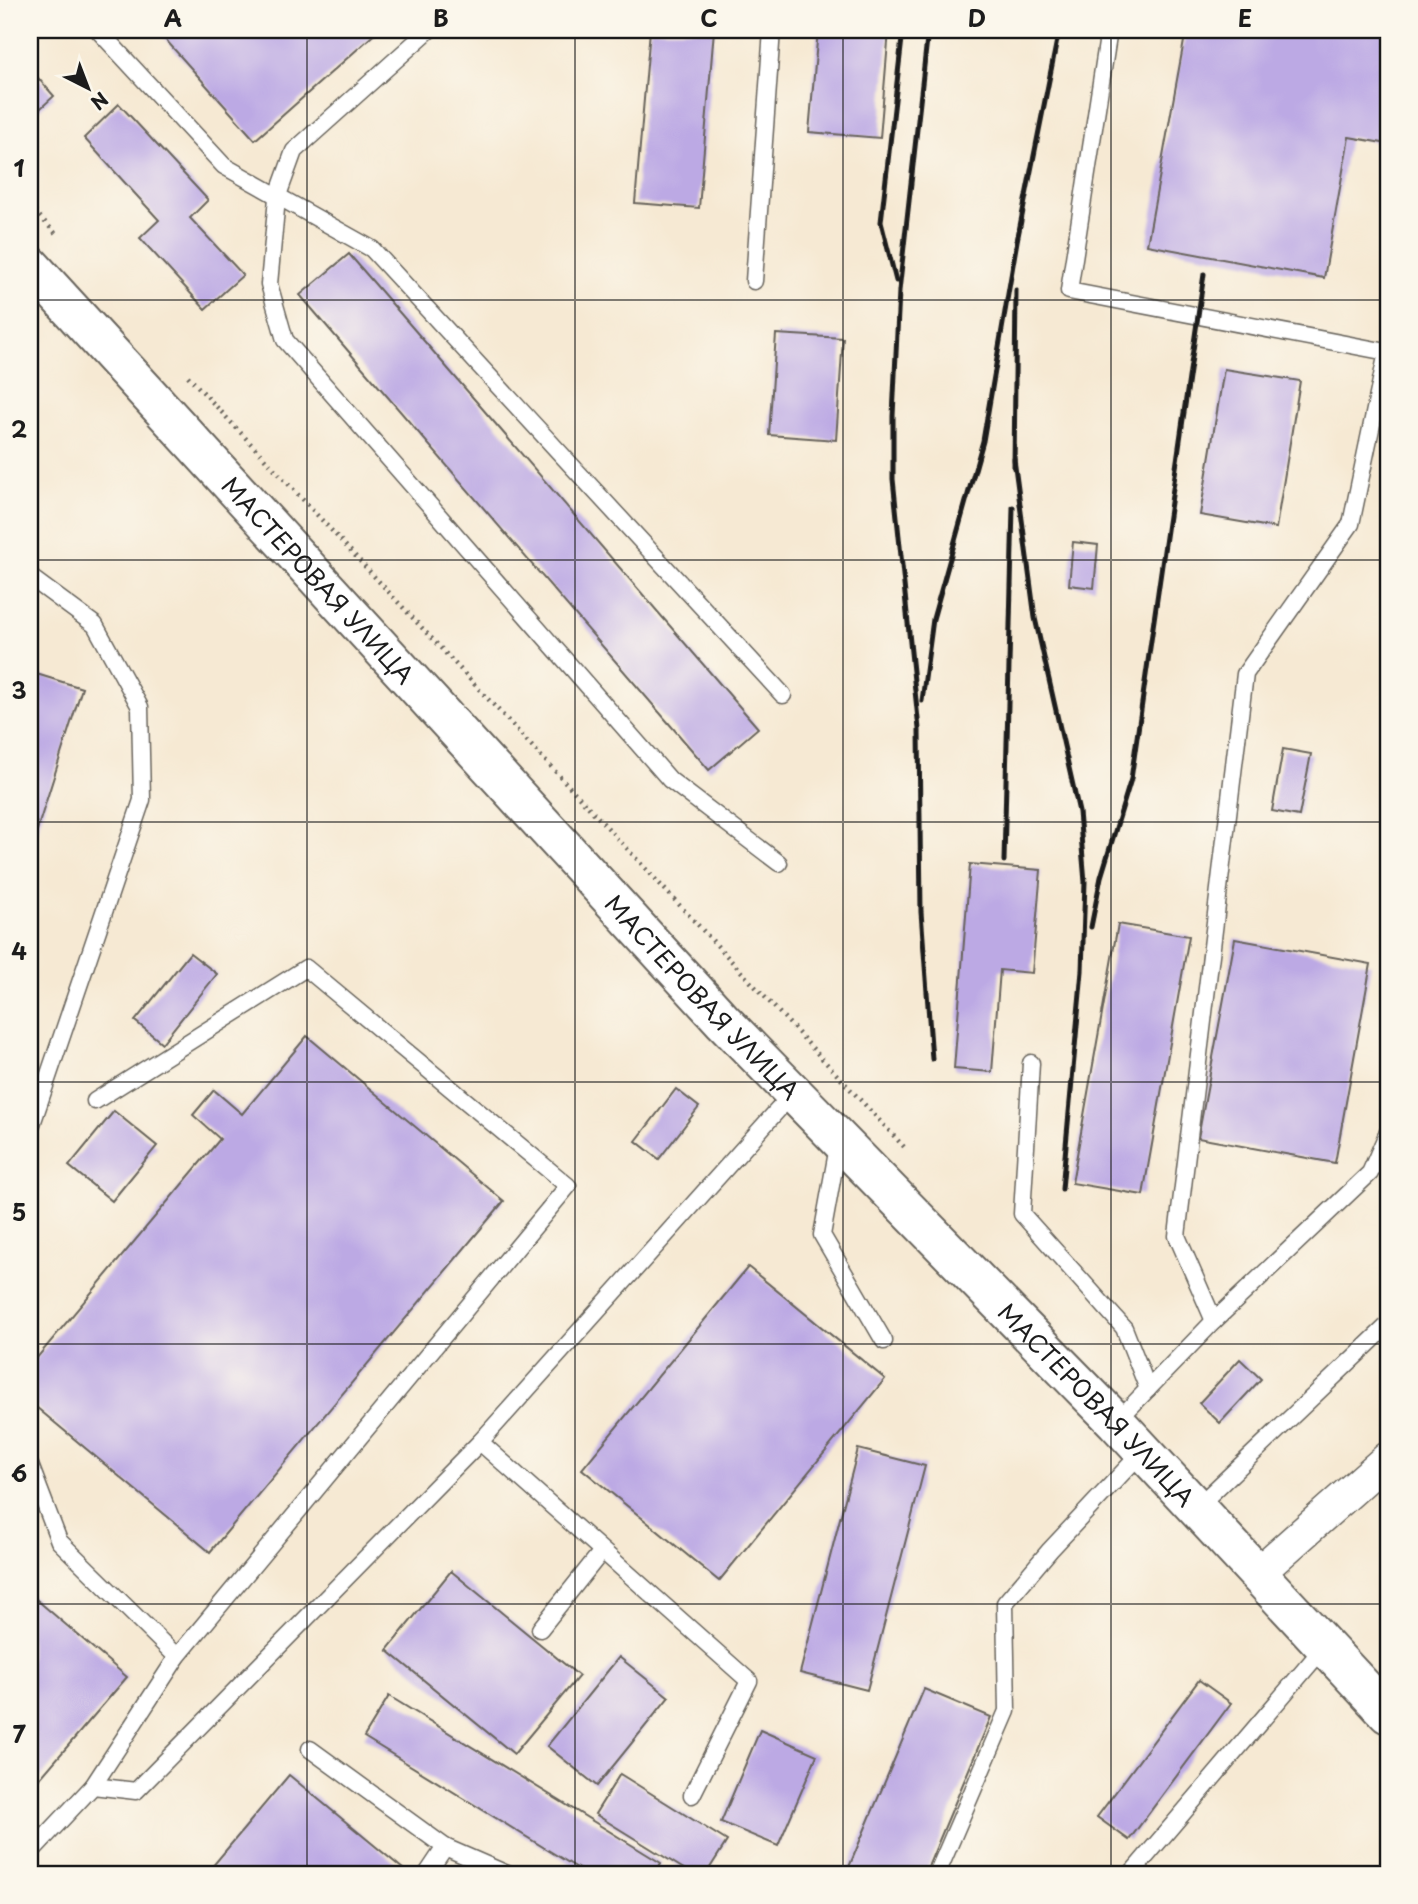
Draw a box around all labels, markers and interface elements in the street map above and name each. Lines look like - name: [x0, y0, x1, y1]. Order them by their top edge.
- text: A: [164, 0, 182, 35]
- text: B: [433, 0, 449, 35]
- text: C: [700, 0, 718, 35]
- text: D: [968, 0, 986, 35]
- text: E: [1238, 0, 1252, 35]
- north arrow: [52, 52, 122, 122]
- text: N: [85, 86, 115, 117]
- text: 1: [14, 150, 25, 185]
- text: 2: [11, 411, 27, 446]
- street label: МАСТЕРОВАЯ УЛИЦА: [214, 468, 423, 692]
- text: 3: [11, 672, 27, 707]
- street label: МАСТЕРОВАЯ УЛИЦА: [597, 886, 808, 1108]
- text: 4: [11, 933, 27, 968]
- text: 5: [12, 1194, 26, 1229]
- street label: МАСТЕРОВАЯ УЛИЦА: [990, 1294, 1204, 1514]
- text: 6: [11, 1455, 27, 1490]
- text: 7: [12, 1716, 26, 1751]

